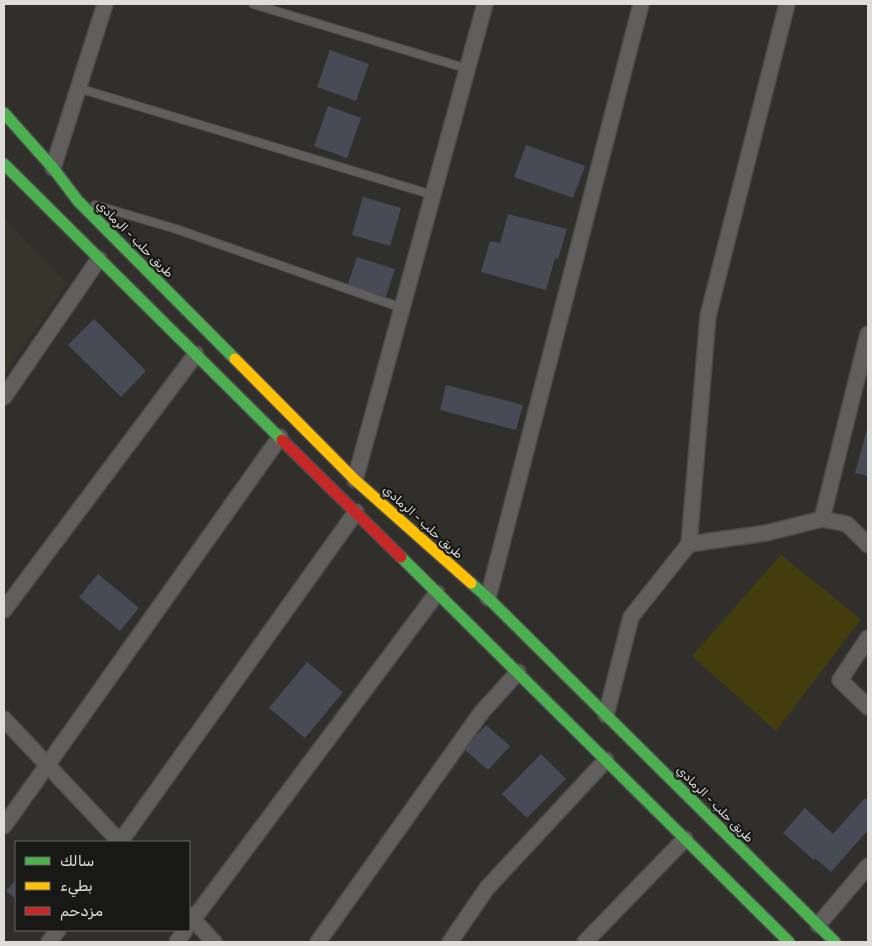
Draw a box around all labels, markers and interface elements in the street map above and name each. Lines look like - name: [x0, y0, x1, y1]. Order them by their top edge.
- street label: طريق حلب - الرمادي: [93, 198, 176, 281]
- street label: طريق حلب - الرمادي: [379, 482, 466, 562]
- street label: طريق حلب - الرمادي: [673, 763, 756, 846]
- legend: [15, 841, 190, 931]
- text: سالك: [60, 852, 95, 870]
- text: بطيء: [60, 877, 93, 898]
- text: مزدحم: [60, 902, 103, 921]

